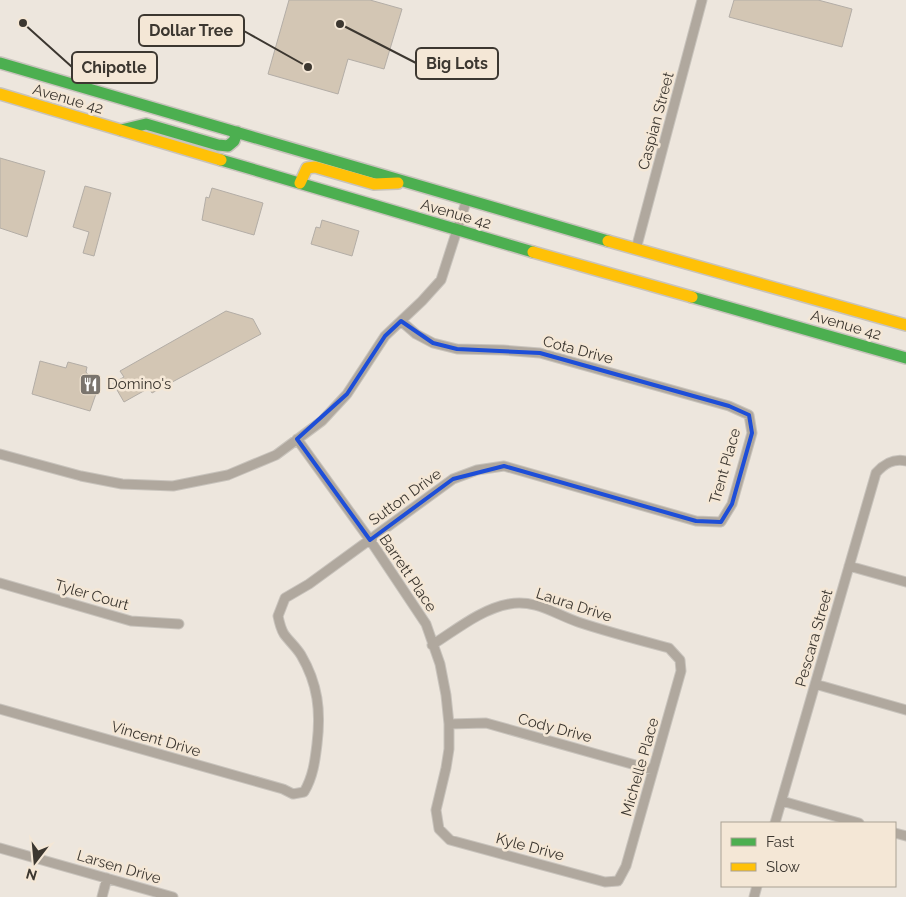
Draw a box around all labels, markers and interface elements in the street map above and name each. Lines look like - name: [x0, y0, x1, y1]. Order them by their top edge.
- callout: Dollar Tree: [139, 15, 244, 46]
- text: Dollar Tree: [149, 21, 233, 40]
- callout: Big Lots: [416, 48, 498, 79]
- callout: Chipotle: [72, 52, 157, 83]
- text: Big Lots: [426, 54, 488, 73]
- text: Chipotle: [81, 58, 147, 77]
- street label: Caspian Street: [634, 70, 678, 172]
- street label: Avenue 42: [31, 80, 105, 118]
- street label: Avenue 42: [419, 195, 493, 233]
- street label: Avenue 42: [809, 306, 883, 344]
- street label: Cota Drive: [541, 332, 615, 368]
- restaurant icon: Domino's: [79, 372, 103, 396]
- place label: Domino's: [107, 375, 171, 393]
- street label: Trent Place: [706, 426, 744, 506]
- street label: Sutton Drive: [365, 465, 445, 529]
- street label: Barrett Place: [375, 531, 441, 615]
- street label: Tyler Court: [53, 576, 131, 614]
- street label: Laura Drive: [534, 584, 614, 626]
- street label: Pescara Street: [792, 587, 836, 689]
- street label: Cody Drive: [516, 709, 594, 747]
- street label: Michelle Place: [617, 716, 663, 818]
- street label: Vincent Drive: [109, 718, 203, 760]
- legend: [721, 822, 896, 887]
- street label: Kyle Drive: [494, 829, 566, 865]
- text: Fast: [766, 833, 794, 851]
- north arrow: [10, 837, 60, 887]
- street label: Larsen Drive: [75, 846, 163, 888]
- text: Slow: [766, 858, 800, 876]
- text: N: [24, 865, 39, 884]

